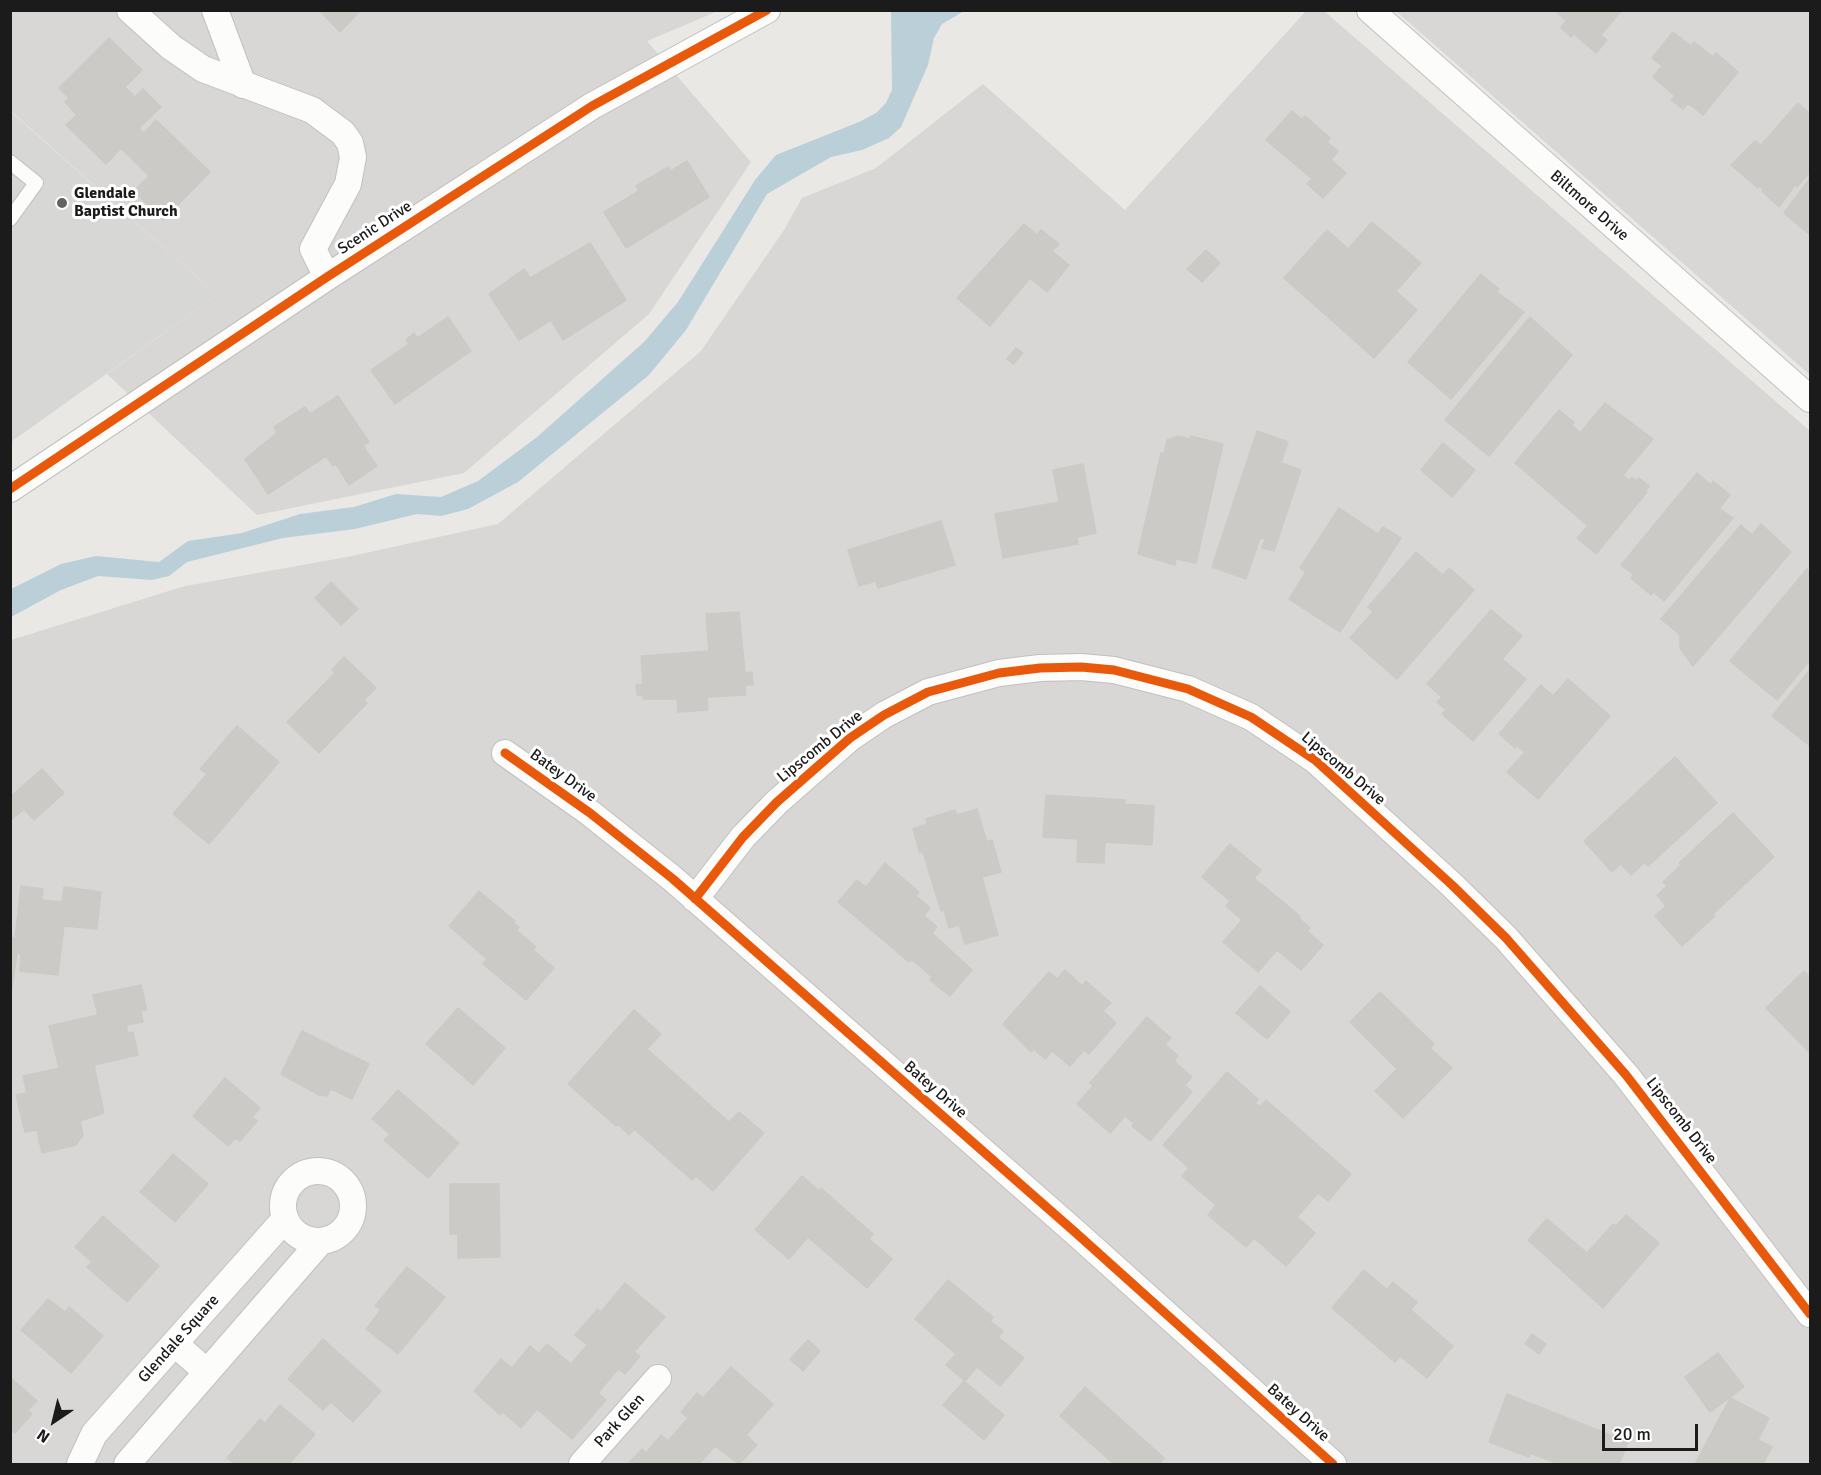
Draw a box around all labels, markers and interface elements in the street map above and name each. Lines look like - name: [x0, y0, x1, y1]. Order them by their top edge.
- street label: Biltmore Drive: [1546, 167, 1632, 245]
- place label: Glendale Baptist Church: [74, 184, 178, 222]
- marker: Glendale Baptist Church: [55, 196, 69, 210]
- street label: Scenic Drive: [334, 197, 416, 259]
- street label: Lipscomb Drive: [773, 707, 867, 787]
- street label: Lipscomb Drive: [1297, 728, 1389, 810]
- street label: Batey Drive: [526, 745, 600, 807]
- street label: Batey Drive: [899, 1057, 971, 1123]
- street label: Lipscomb Drive: [1641, 1074, 1721, 1168]
- street label: Glendale Square: [134, 1291, 224, 1387]
- street label: Batey Drive: [1263, 1380, 1333, 1446]
- street label: Park Glen: [591, 1390, 649, 1452]
- north arrow: [24, 1391, 84, 1451]
- scale bar: [1605, 1412, 1701, 1450]
- text: 20 m: [1613, 1423, 1651, 1445]
- text: N: [33, 1424, 54, 1447]

